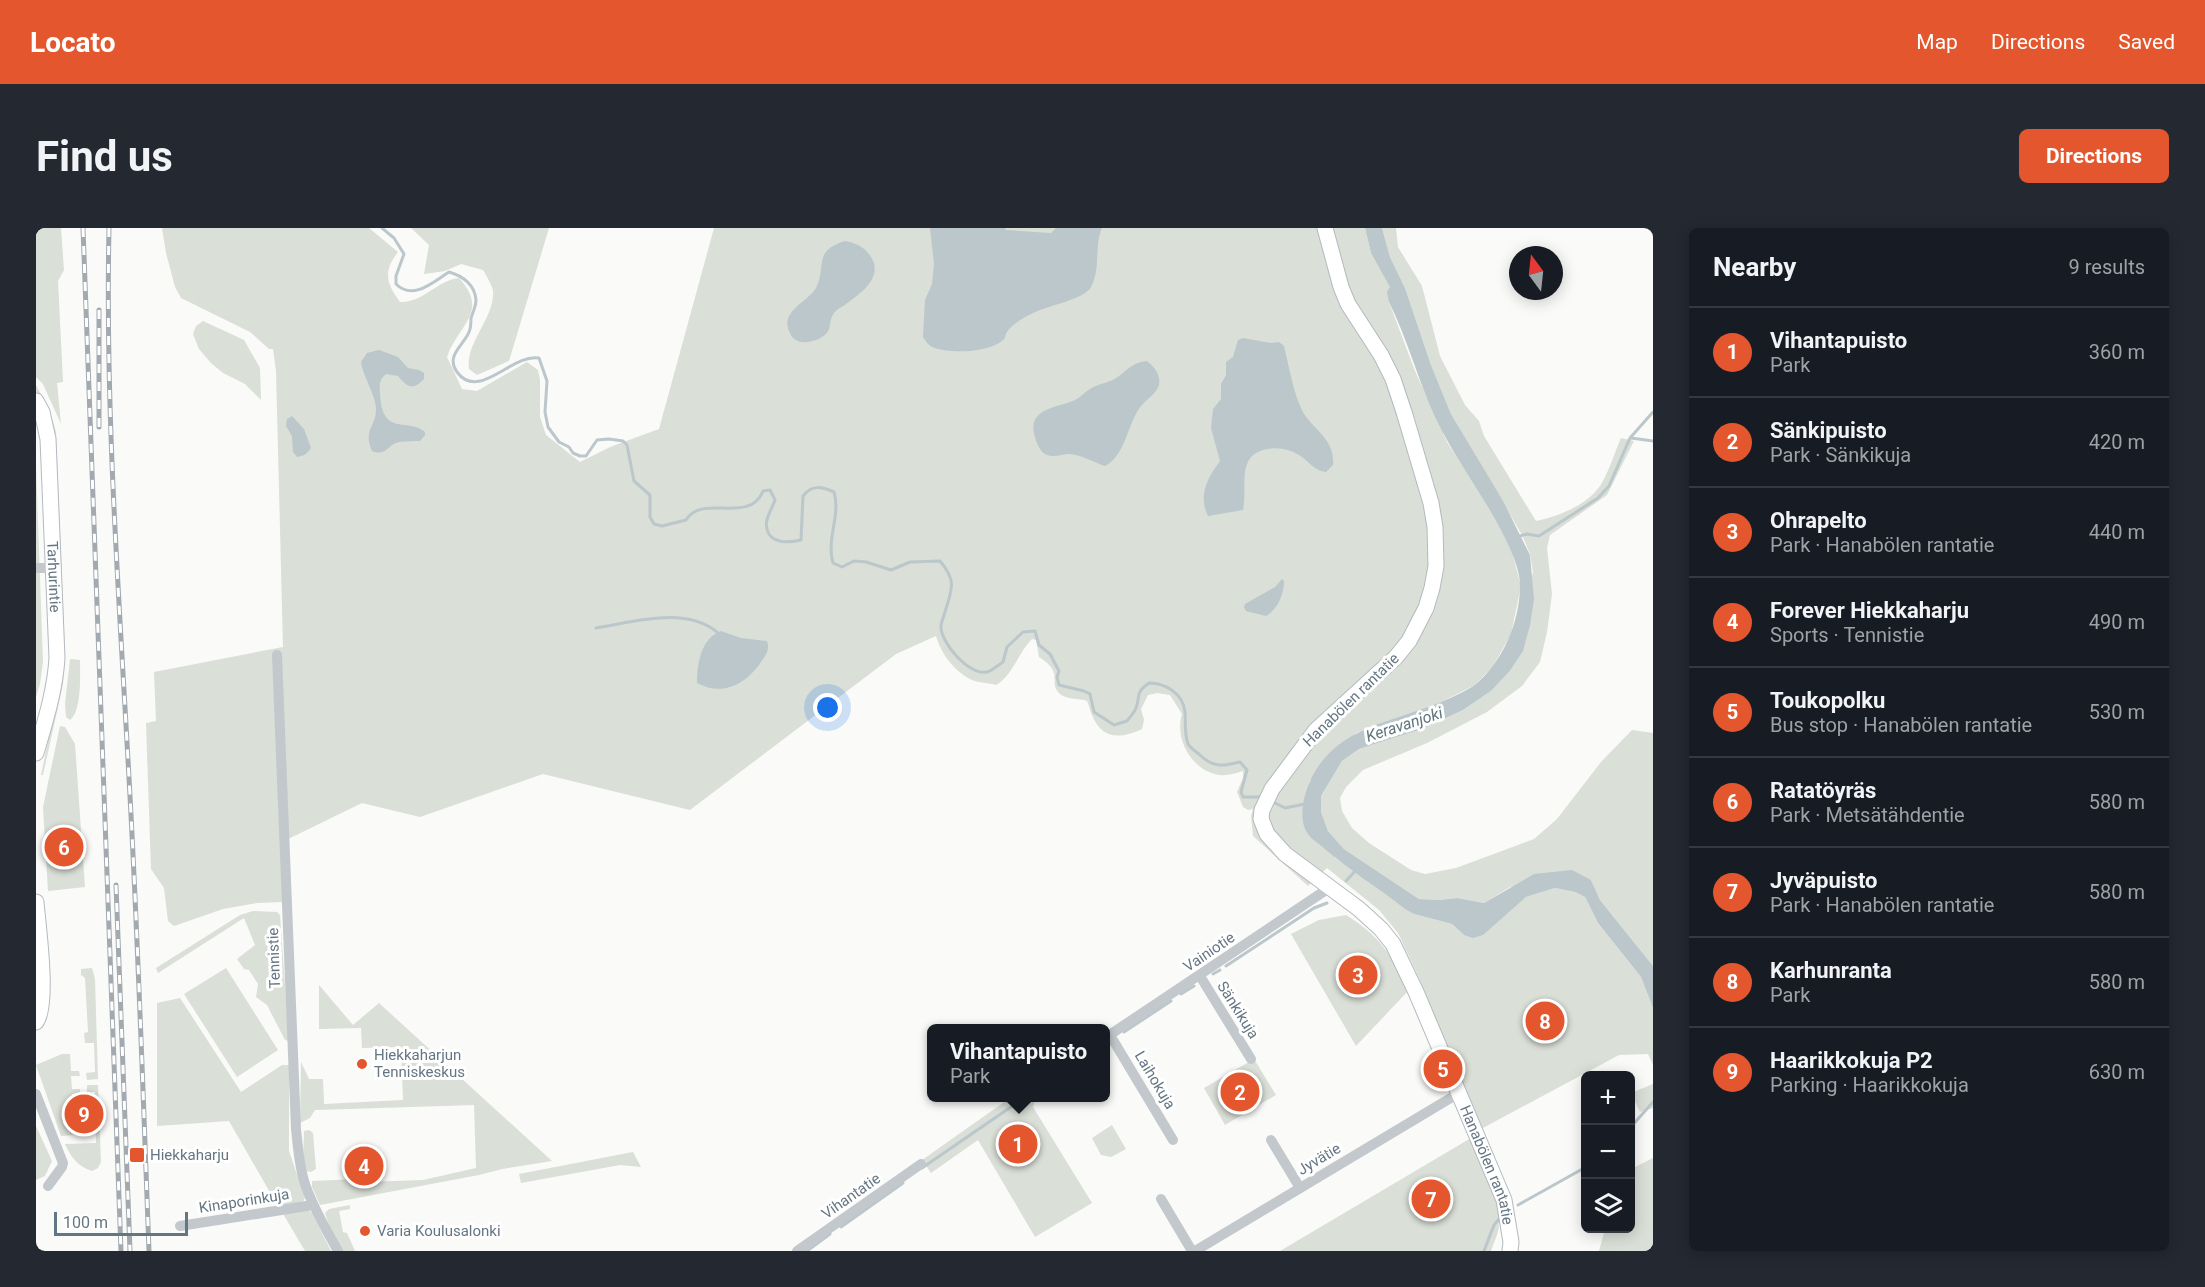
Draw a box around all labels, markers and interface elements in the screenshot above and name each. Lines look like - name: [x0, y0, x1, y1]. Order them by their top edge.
- text: Locato: [30, 26, 115, 59]
- text: Map: [1916, 30, 1958, 54]
- text: Directions: [1991, 30, 2085, 54]
- text: Saved: [2118, 30, 2175, 54]
- button: Directions: [2019, 129, 2169, 183]
- text: Find us: [36, 132, 173, 181]
- north arrow: [1509, 246, 1563, 300]
- text: Nearby: [1713, 252, 1796, 282]
- text: 9 results: [2069, 255, 2145, 279]
- text: Vihantapuisto: [1770, 328, 1907, 353]
- text: 1: [1727, 340, 1738, 364]
- text: 360 m: [2089, 340, 2145, 364]
- text: Park: [1770, 353, 1810, 377]
- text: Sänkipuisto: [1770, 418, 1887, 443]
- text: 2: [1727, 430, 1738, 454]
- text: 420 m: [2089, 430, 2145, 454]
- text: Park · Sänkikuja: [1770, 443, 1911, 467]
- text: Ohrapelto: [1770, 508, 1867, 533]
- text: 3: [1727, 520, 1738, 544]
- text: 440 m: [2089, 520, 2145, 544]
- text: Park · Hanabölen rantatie: [1770, 533, 1994, 557]
- street label: Tarhurintie: [43, 541, 64, 613]
- text: Forever Hiekkaharju: [1770, 598, 1969, 623]
- text: 4: [1727, 610, 1738, 634]
- text: 490 m: [2089, 610, 2145, 634]
- text: Sports · Tennistie: [1770, 623, 1924, 647]
- street label: Hanabölen rantatie: [1299, 649, 1403, 750]
- text: Toukopolku: [1770, 688, 1885, 713]
- your location: [813, 693, 842, 722]
- text: 5: [1727, 700, 1738, 724]
- text: 530 m: [2089, 700, 2145, 724]
- water label: Keravanjoki: [1363, 703, 1445, 746]
- text: Bus stop · Hanabölen rantatie: [1770, 713, 2032, 737]
- text: Ratatöyräs: [1770, 778, 1876, 803]
- text: 6: [1727, 790, 1738, 814]
- text: 580 m: [2089, 790, 2145, 814]
- text: Park · Metsätähdentie: [1770, 803, 1965, 827]
- pin: 6: [45, 824, 84, 870]
- text: Jyväpuisto: [1770, 868, 1878, 893]
- text: 7: [1727, 880, 1738, 904]
- text: 580 m: [2089, 880, 2145, 904]
- text: Park · Hanabölen rantatie: [1770, 893, 1994, 917]
- street label: Tennistie: [264, 927, 284, 989]
- street label: Vainiotie: [1180, 928, 1238, 976]
- pin: 3: [1338, 952, 1378, 998]
- text: Karhunranta: [1770, 958, 1892, 983]
- text: 8: [1727, 970, 1738, 994]
- text: 580 m: [2089, 970, 2145, 994]
- street label: Sänkikuja: [1213, 978, 1263, 1042]
- text: Park: [1770, 983, 1810, 1007]
- pin: 8: [1526, 998, 1564, 1044]
- popup: [927, 1024, 1110, 1102]
- text: Vihantapuisto: [950, 1039, 1087, 1064]
- place label: Hiekkaharjun Tenniskeskus: [374, 1046, 465, 1081]
- pin: 5: [1424, 1046, 1462, 1092]
- street label: Laihokuja: [1131, 1048, 1179, 1112]
- text: Haarikkokuja P2: [1770, 1048, 1933, 1073]
- marker: Hiekkaharjun Tenniskeskus: [355, 1057, 369, 1071]
- text: 9: [1727, 1060, 1738, 1084]
- text: 630 m: [2089, 1060, 2145, 1084]
- text: Park: [950, 1064, 990, 1088]
- pin: 2: [1220, 1070, 1260, 1114]
- map controls: [1581, 1071, 1635, 1233]
- button: +: [1581, 1071, 1635, 1125]
- text: Parking · Haarikkokuja: [1770, 1073, 1969, 1097]
- pin: 9: [64, 1092, 104, 1136]
- street label: Hanabölen rantatie: [1456, 1102, 1517, 1226]
- pin: 1: [998, 1122, 1038, 1166]
- button: −: [1581, 1125, 1635, 1179]
- street label: Jyvätie: [1294, 1139, 1344, 1179]
- pin: 4: [344, 1144, 384, 1188]
- marker: Hiekkaharju: [128, 1146, 146, 1164]
- place label: Hiekkaharju: [150, 1146, 229, 1164]
- street label: Vihantatie: [818, 1169, 884, 1223]
- pin: 7: [1412, 1176, 1450, 1222]
- button: layers: [1581, 1179, 1635, 1233]
- street label: Kinaporinkuja: [198, 1185, 290, 1217]
- scale bar: [54, 1209, 188, 1236]
- text: 100 m: [63, 1213, 108, 1232]
- place label: Varia Koulusalonki: [377, 1222, 501, 1240]
- marker: Varia Koulusalonki: [358, 1224, 372, 1238]

